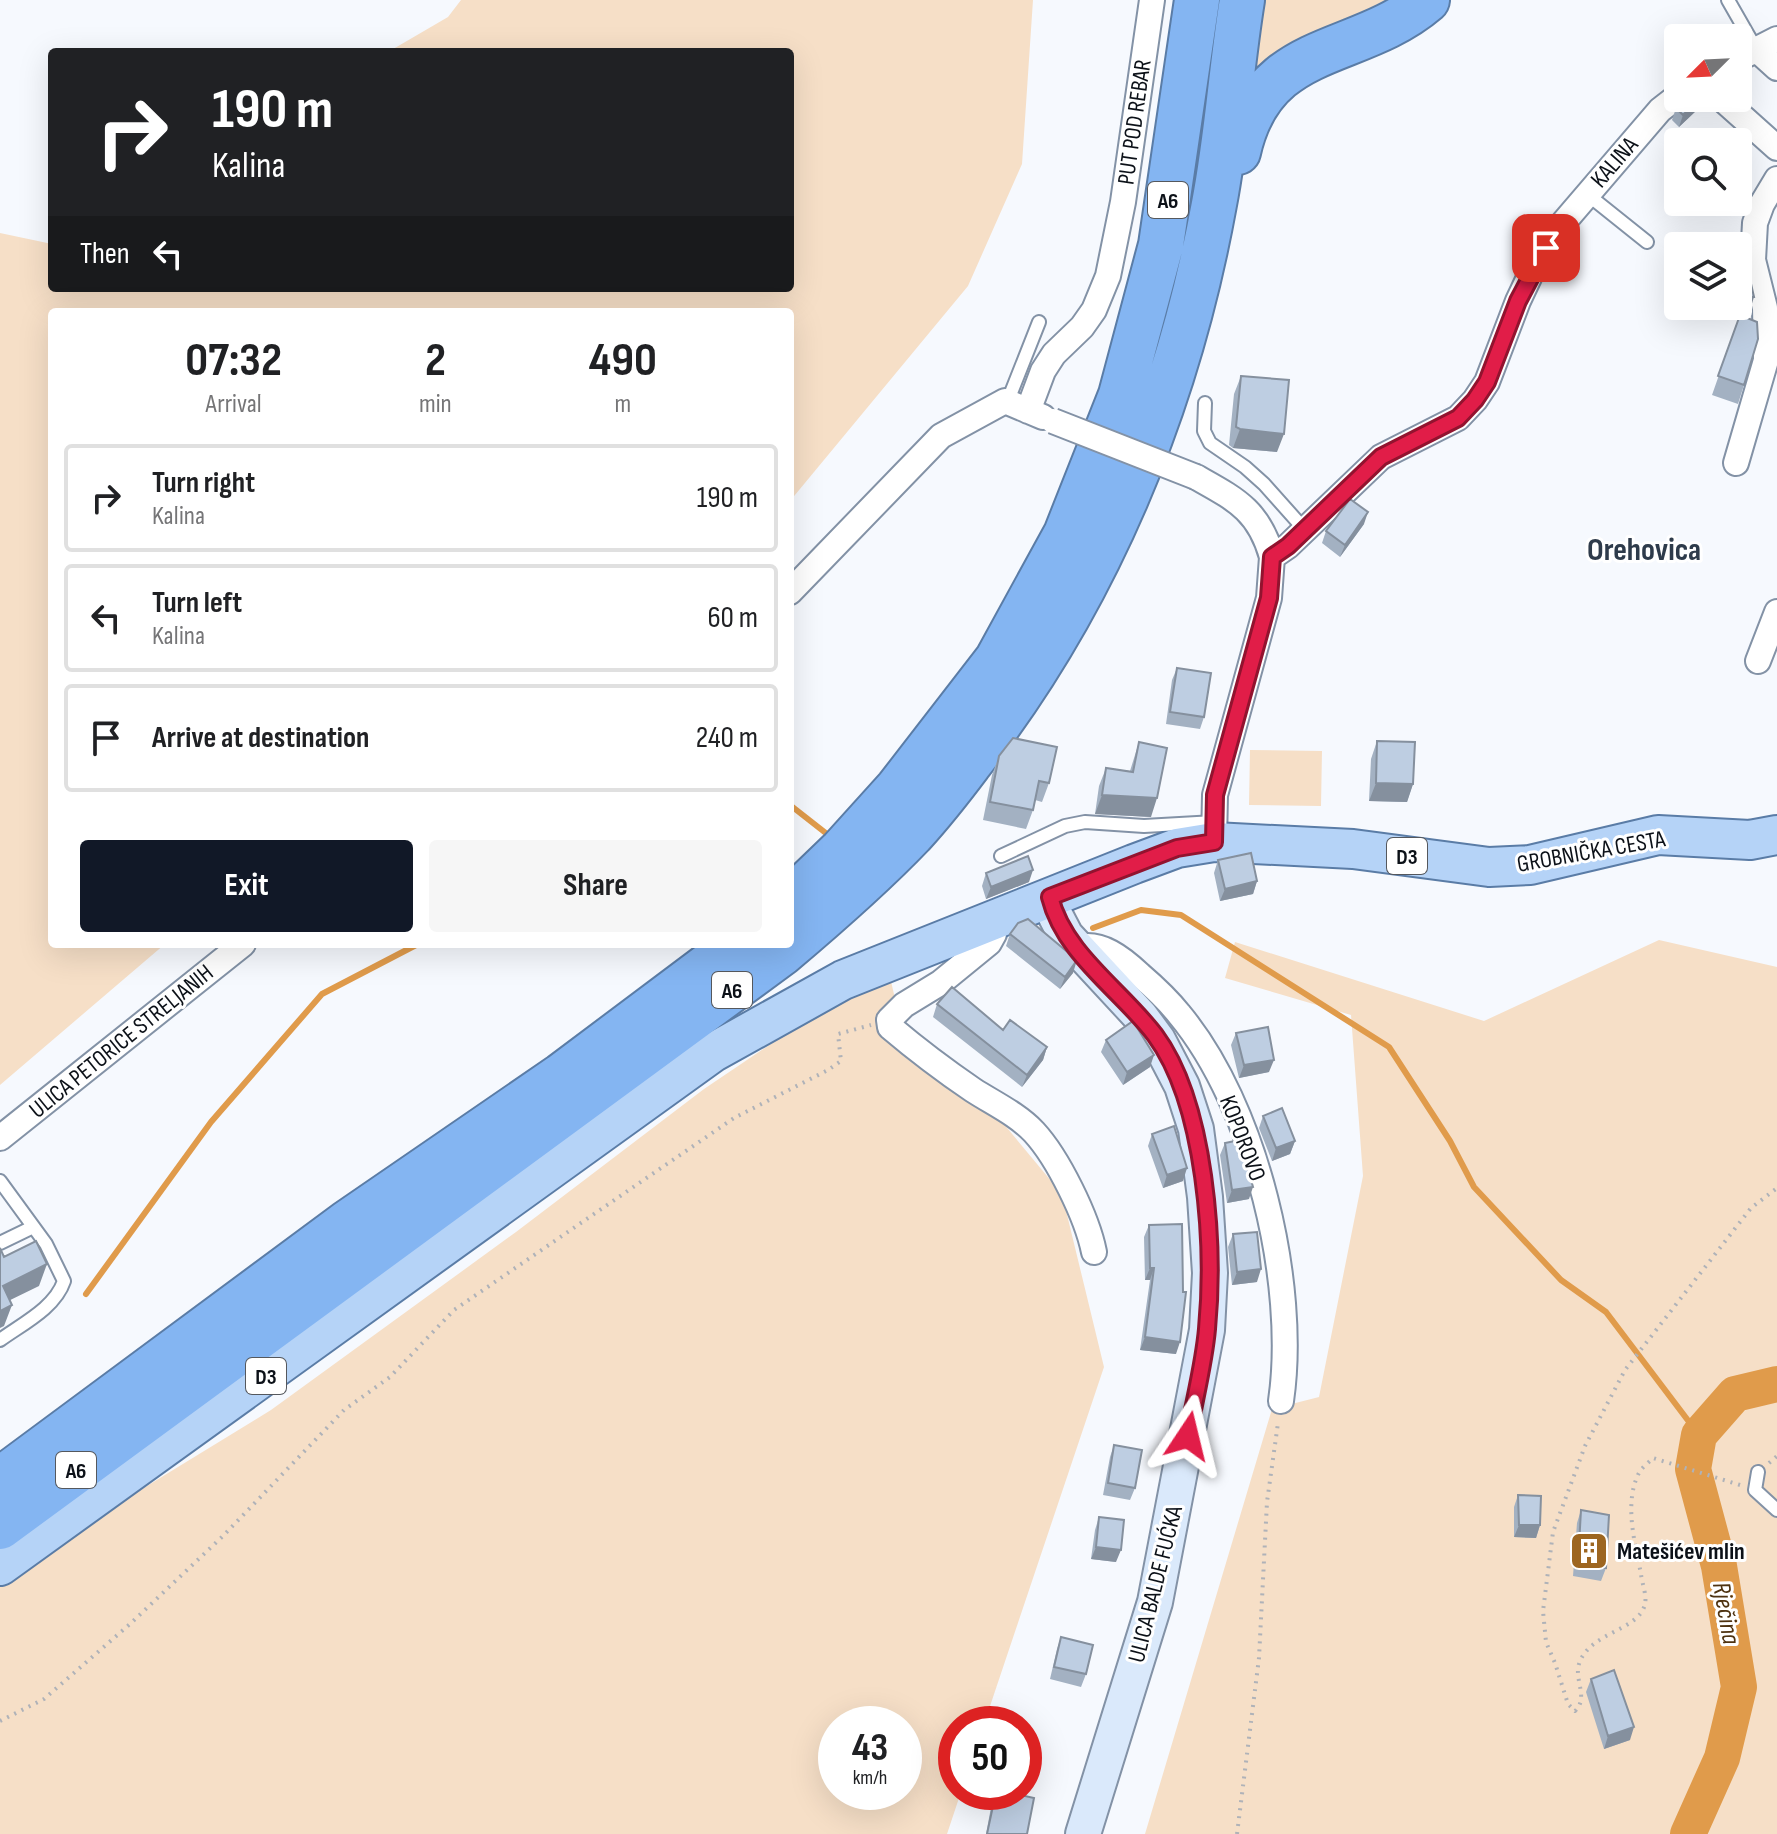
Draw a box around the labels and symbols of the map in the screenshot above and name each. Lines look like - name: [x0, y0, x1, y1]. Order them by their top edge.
- north arrow: [1664, 24, 1752, 112]
- street label: PUT POD REBAR: [1111, 58, 1158, 187]
- street label: KALINA: [1585, 131, 1645, 194]
- road number: A6: [1148, 182, 1188, 218]
- pin: [1512, 214, 1580, 282]
- district label: Orehovica: [1587, 531, 1701, 570]
- street label: GROBNIČKA CESTA: [1515, 824, 1668, 879]
- road number: D3: [1387, 838, 1427, 874]
- street label: ULICA PETORICE STRELJANIH: [23, 958, 219, 1124]
- road number: A6: [712, 972, 752, 1008]
- street label: KOPOROVO: [1213, 1091, 1272, 1185]
- road number: D3: [246, 1358, 286, 1394]
- position arrow: [1146, 1394, 1230, 1478]
- road number: A6: [56, 1452, 96, 1488]
- street label: ULICA BALDE FUĆKA: [1122, 1502, 1189, 1666]
- building icon: Matešićev mlin: [1568, 1530, 1610, 1572]
- place label: Matešićev mlin: [1617, 1537, 1745, 1566]
- water label: Rječina: [1705, 1580, 1746, 1647]
- speed limit sign: 50: [938, 1706, 1042, 1810]

